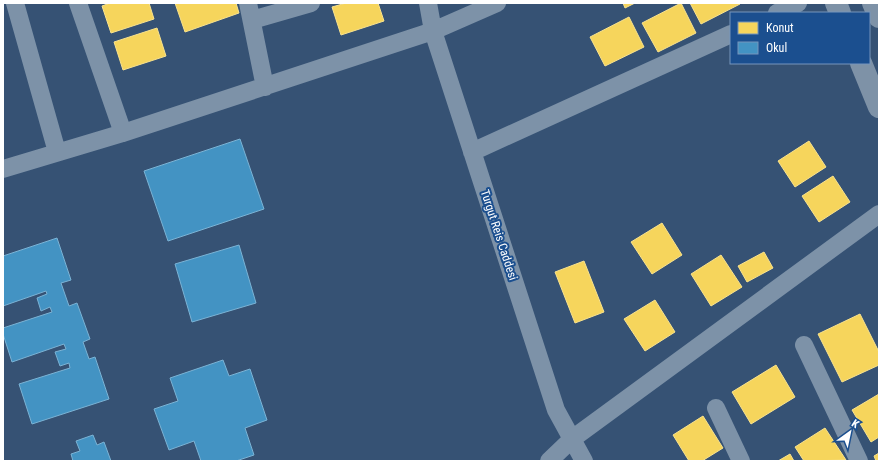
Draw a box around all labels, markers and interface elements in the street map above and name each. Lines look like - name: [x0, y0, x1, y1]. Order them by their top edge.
- legend: [730, 12, 870, 64]
- text: Konut: [766, 21, 794, 35]
- text: Okul: [766, 41, 787, 55]
- street label: Turgut Reis Caddesi: [478, 188, 520, 282]
- north arrow: [830, 412, 870, 452]
- text: K: [849, 417, 862, 432]

